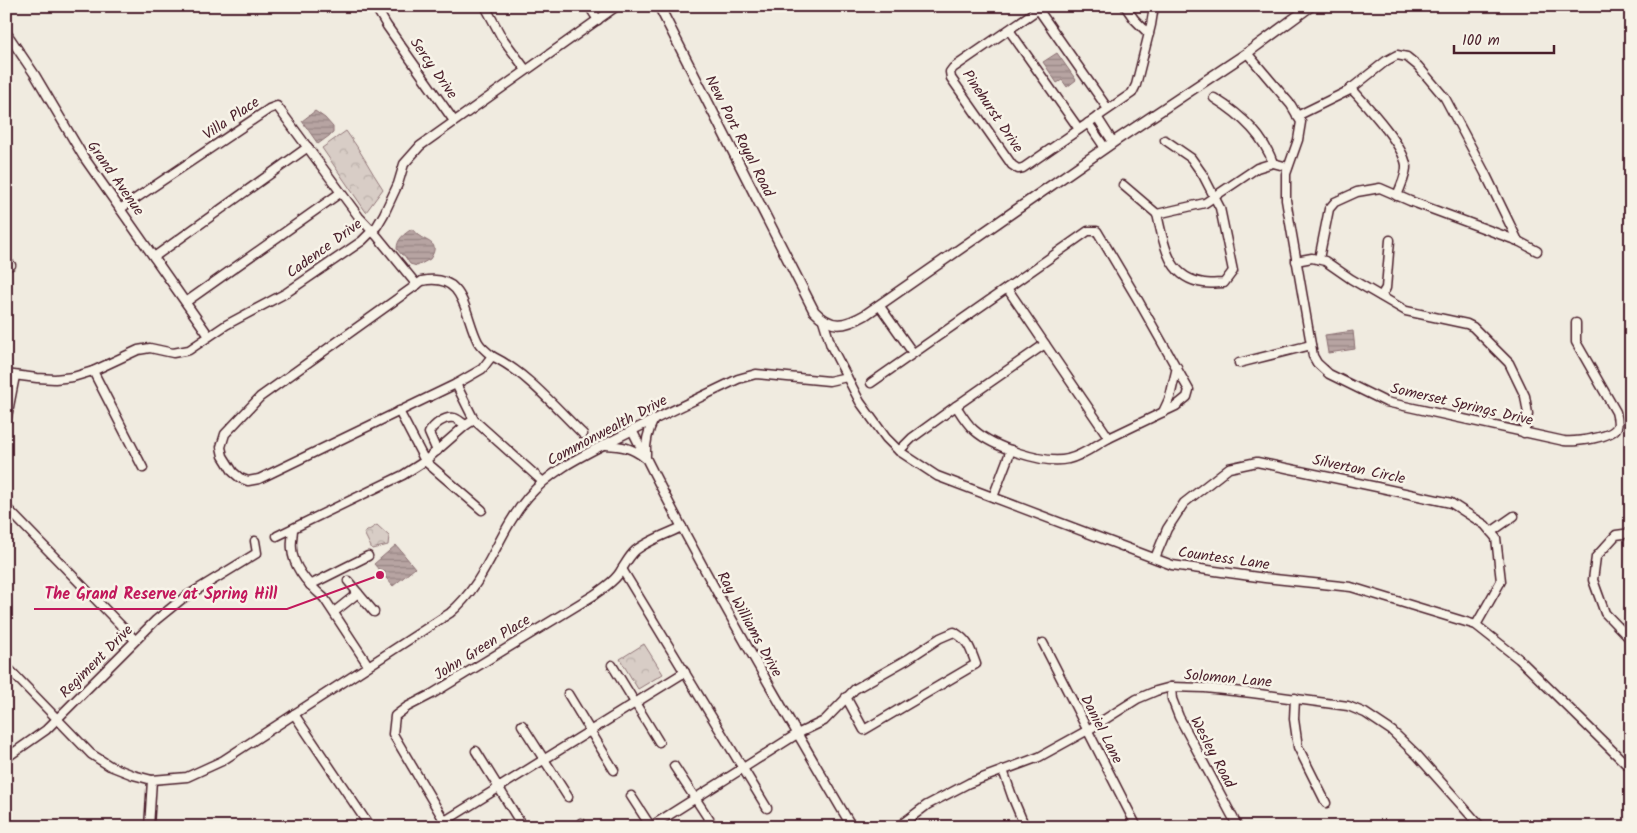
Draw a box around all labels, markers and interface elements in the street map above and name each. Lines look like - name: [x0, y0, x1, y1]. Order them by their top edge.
- scale bar: [1454, 22, 1554, 54]
- text: 100 m: [1462, 29, 1500, 53]
- street label: Sercy Drive: [403, 33, 463, 105]
- street label: Pinehurst Drive: [955, 65, 1029, 158]
- street label: New Port Royal Road: [698, 71, 780, 202]
- street label: Villa Place: [198, 91, 265, 147]
- street label: Grand Avenue: [80, 136, 150, 221]
- street label: Cadence Drive: [282, 213, 368, 285]
- street label: Somerset Springs Drive: [1388, 377, 1536, 433]
- street label: Commonwealth Drive: [543, 389, 672, 473]
- street label: Silverton Circle: [1310, 448, 1408, 492]
- street label: Countess Lane: [1176, 541, 1271, 577]
- street label: Ray Williams Drive: [710, 567, 788, 682]
- callout: The Grand Reserve at Spring Hill: [34, 578, 287, 609]
- text: The Grand Reserve at Spring Hill: [45, 582, 278, 607]
- street label: John Green Place: [430, 608, 536, 687]
- street label: Regiment Drive: [54, 619, 139, 704]
- street label: Solomon Lane: [1183, 663, 1273, 695]
- street label: Daniel Lane: [1073, 691, 1129, 768]
- street label: Wesley Road: [1183, 712, 1241, 793]

